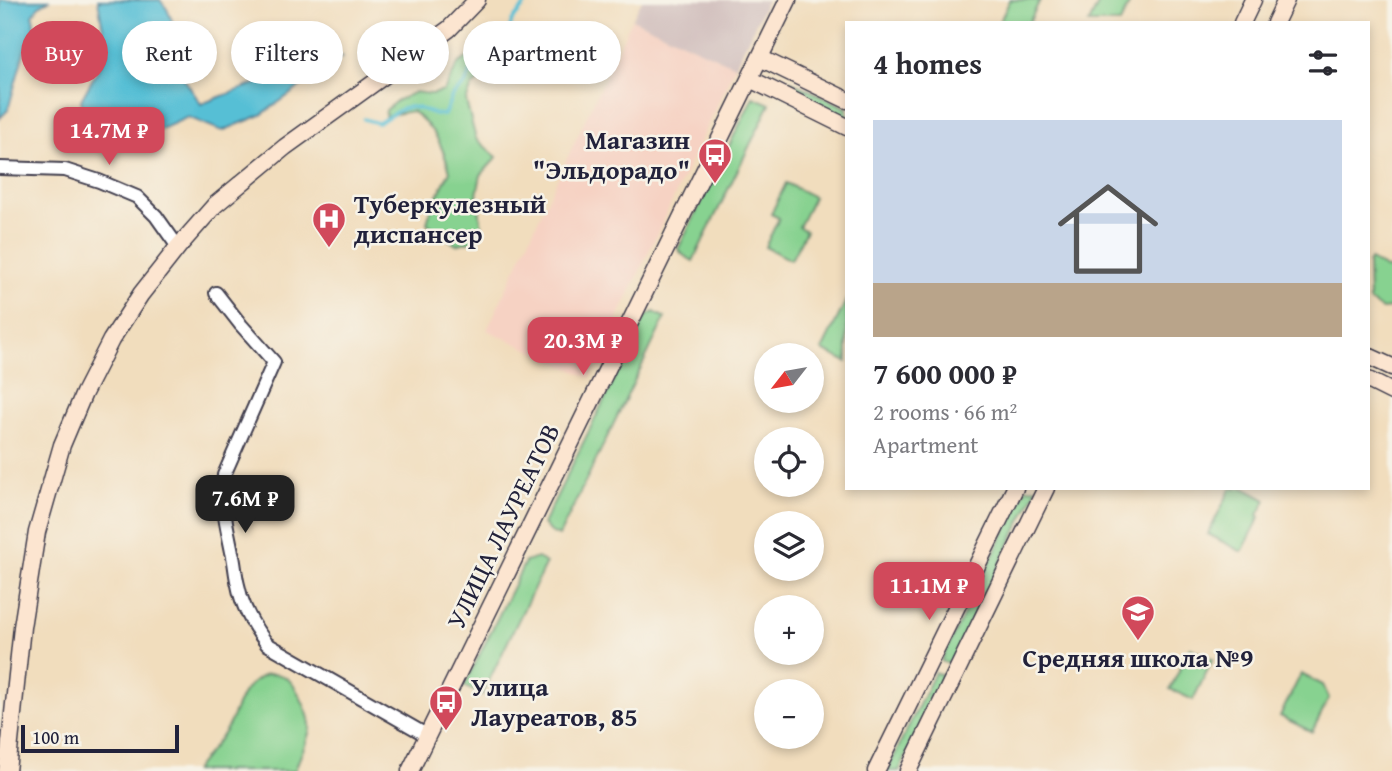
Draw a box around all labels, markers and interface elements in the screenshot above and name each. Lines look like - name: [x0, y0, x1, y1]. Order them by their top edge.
- chip: Buy: [21, 21, 108, 84]
- chip: Rent: [122, 21, 217, 84]
- chip: Filters: [231, 21, 343, 84]
- chip: New: [357, 21, 449, 84]
- chip: Apartment: [463, 21, 621, 84]
- text: 4 homes: [873, 41, 982, 85]
- icon: filters: [1304, 44, 1342, 82]
- pin: 14.7M ₽: [44, 108, 174, 167]
- text: 14.7M ₽: [69, 113, 149, 146]
- place label: Магазин "Эльдорадо": [533, 120, 690, 189]
- bus stop icon: Магазин "Эльдорадо": [696, 136, 734, 185]
- icon: home: [1045, 166, 1171, 292]
- place label: Туберкулезный диспансер: [354, 184, 546, 253]
- hospital icon: Туберкулезный диспансер: [310, 200, 348, 249]
- pin: 20.3M ₽: [518, 318, 648, 377]
- text: 20.3M ₽: [543, 323, 623, 356]
- north arrow: [754, 343, 824, 413]
- map controls: [754, 343, 824, 749]
- text: 7 600 000 ₽: [873, 351, 1017, 395]
- text: 2 rooms · 66 m²: [873, 395, 1017, 428]
- street label: УЛИЦА ЛАУРЕАТОВ: [436, 416, 569, 635]
- button: locate: [754, 427, 824, 497]
- text: Apartment: [873, 428, 978, 461]
- pin: 7.6M ₽: [188, 476, 302, 535]
- text: 7.6M ₽: [211, 481, 279, 514]
- button: layers: [754, 511, 824, 581]
- pin: 11.1M ₽: [864, 562, 994, 622]
- text: 11.1M ₽: [889, 568, 969, 601]
- school or university icon: Средняя школа №9: [1119, 593, 1157, 642]
- button: +: [754, 595, 824, 665]
- place label: Средняя школа №9: [1023, 638, 1253, 677]
- place label: Улица Лауреатов, 85: [471, 667, 638, 736]
- button: −: [754, 679, 824, 749]
- bus stop icon: Улица Лауреатов, 85: [427, 683, 465, 732]
- scale bar: [21, 722, 178, 754]
- text: 100 m: [32, 723, 79, 751]

